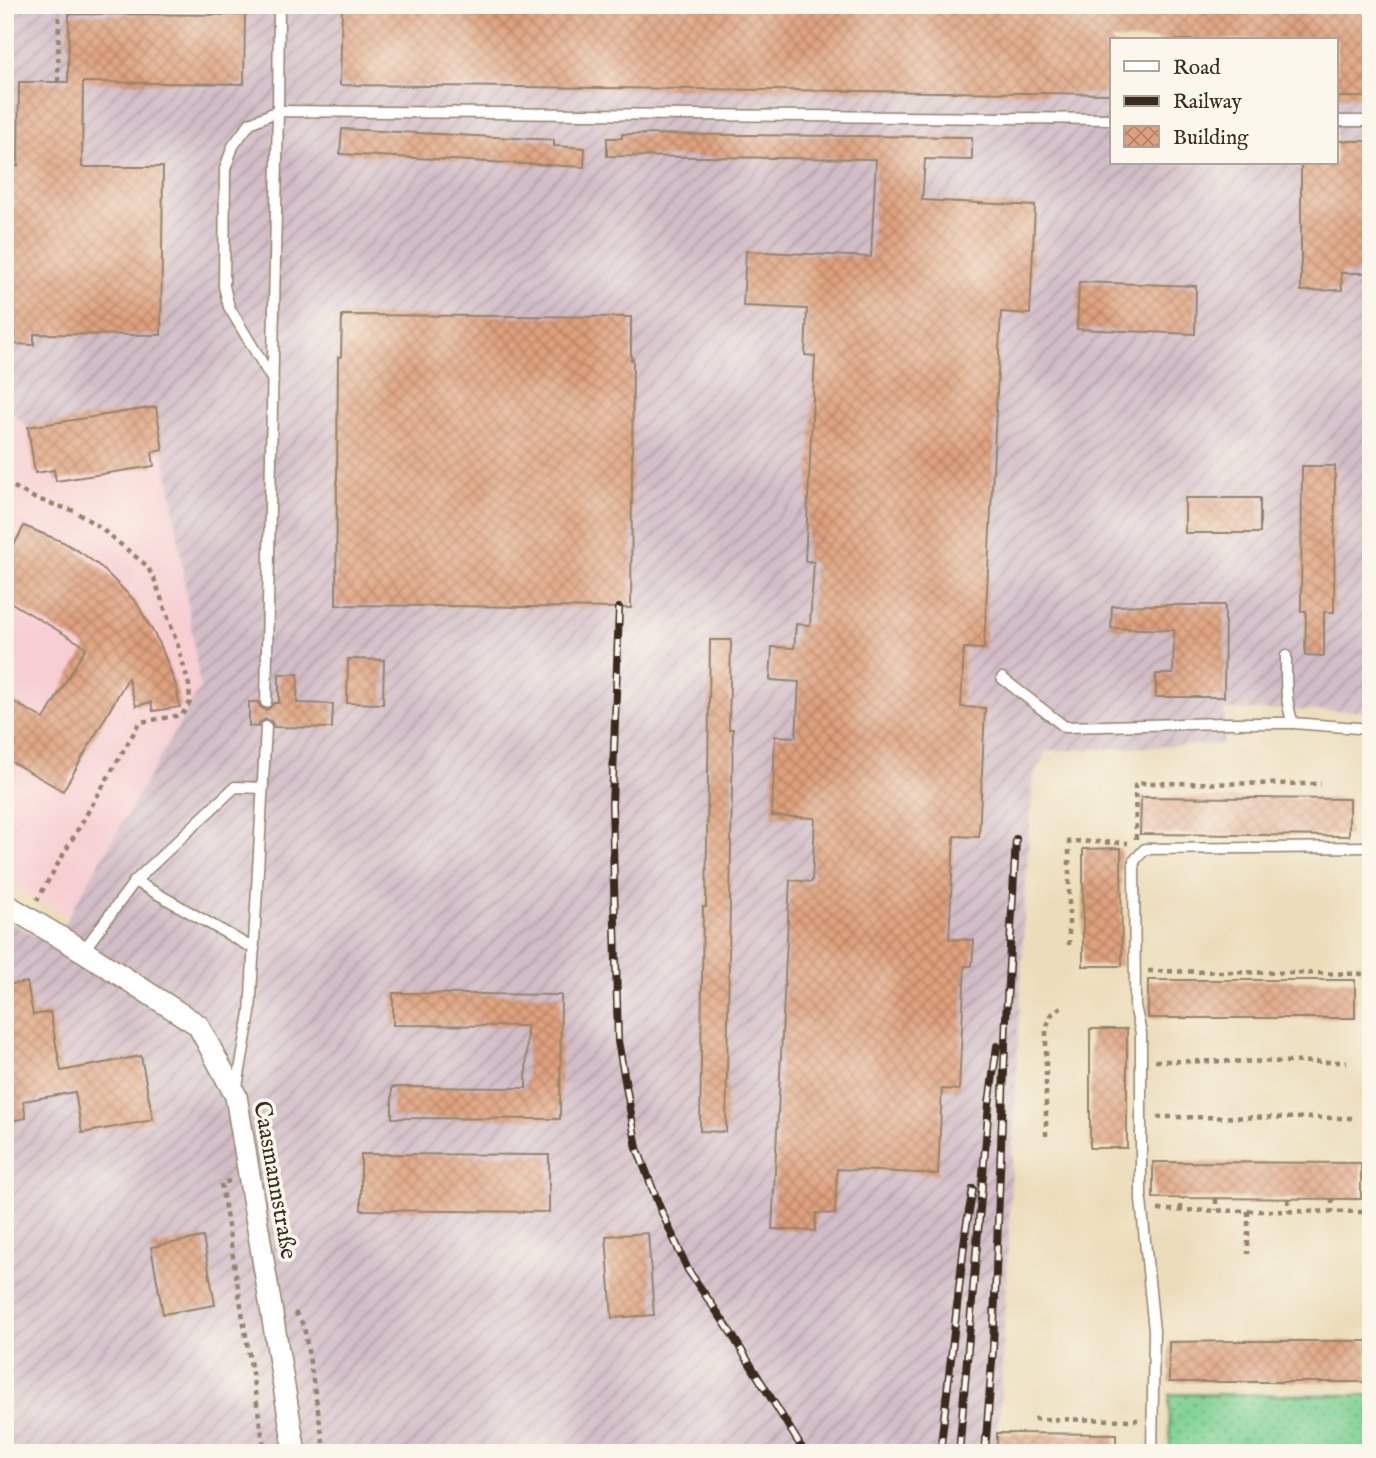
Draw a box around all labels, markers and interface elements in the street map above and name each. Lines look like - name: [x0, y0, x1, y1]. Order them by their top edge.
- legend: [1110, 38, 1338, 164]
- text: Road: [1173, 55, 1221, 82]
- text: Railway: [1173, 89, 1243, 116]
- text: Building: [1173, 125, 1249, 152]
- street label: Caasmannstraße: [245, 1099, 304, 1262]

